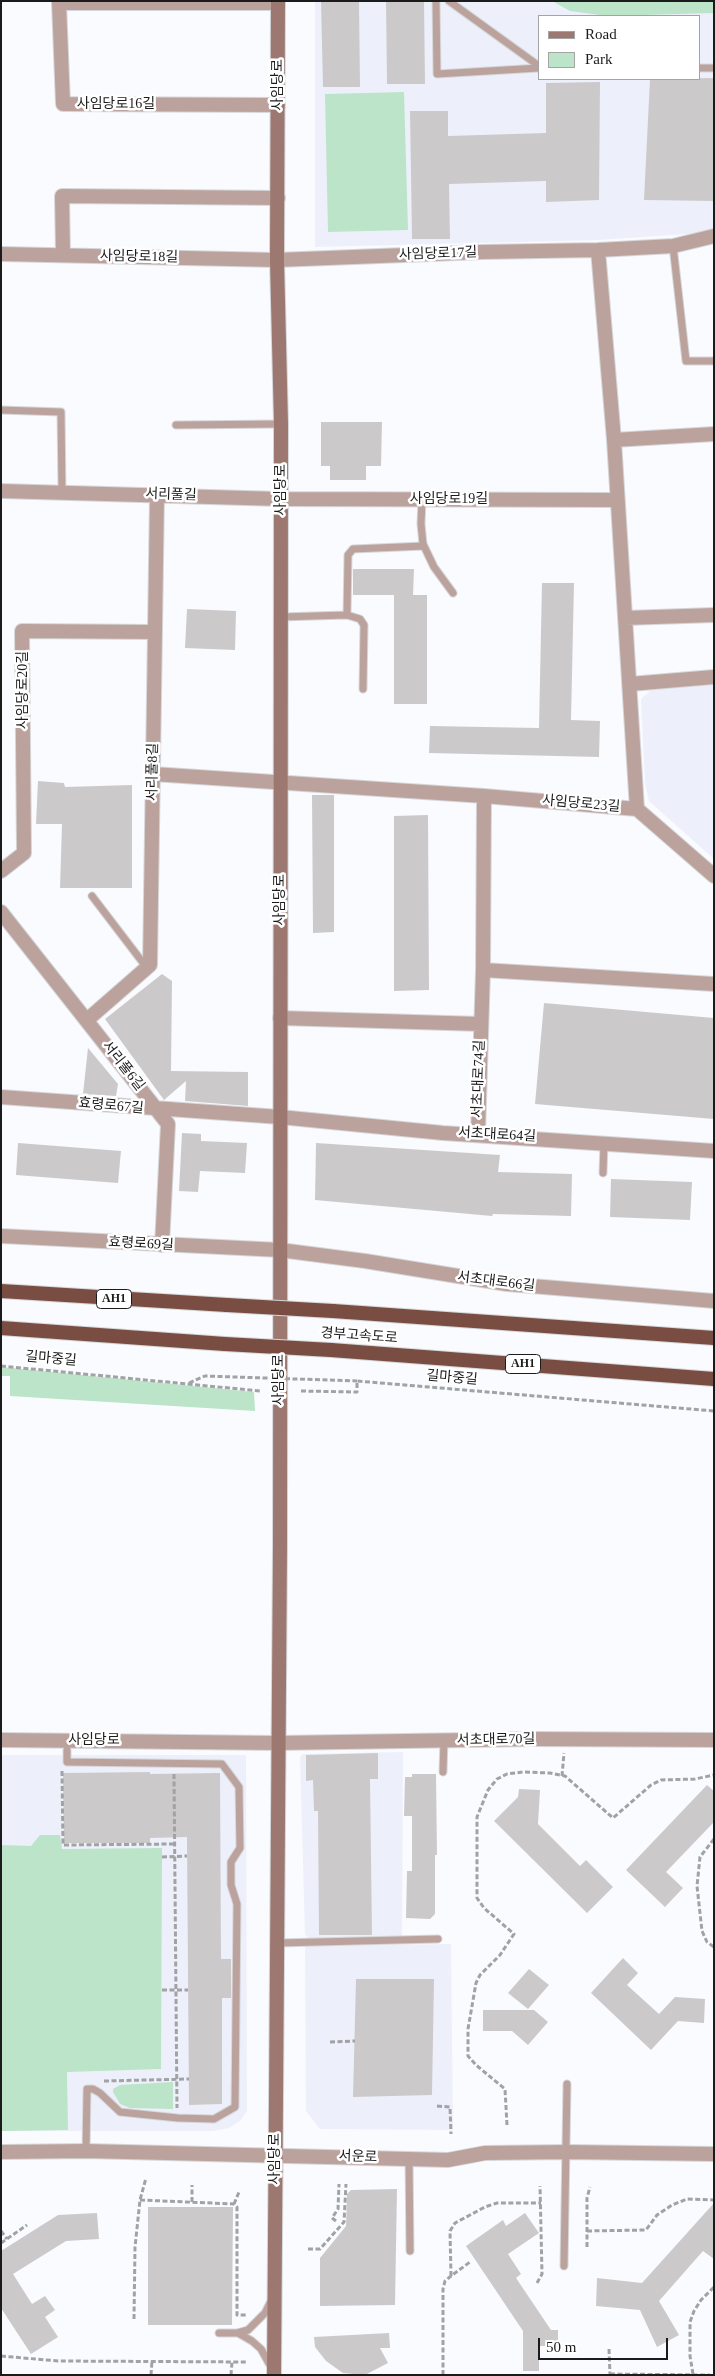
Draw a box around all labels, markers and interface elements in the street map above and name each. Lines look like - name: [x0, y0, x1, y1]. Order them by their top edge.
- legend: [538, 15, 700, 80]
- text: Road: [585, 26, 617, 42]
- text: Park: [585, 51, 613, 67]
- street label: 사임당로: [270, 59, 286, 111]
- street label: 사임당로16길: [77, 96, 155, 112]
- street label: 사임당로17길: [399, 244, 477, 264]
- street label: 사임당로18길: [100, 248, 178, 266]
- street label: 사임당로: [273, 464, 289, 516]
- street label: 서리풀길: [145, 486, 197, 504]
- street label: 사임당로19길: [410, 491, 488, 507]
- street label: 사임당로20길: [15, 651, 31, 729]
- street label: 서리풀8길: [144, 743, 162, 801]
- street label: 사임당로23길: [541, 792, 621, 816]
- street label: 사임당로: [272, 874, 288, 926]
- street label: 서리풀6길: [98, 1038, 148, 1094]
- street label: 서초대로74길: [469, 1040, 489, 1118]
- street label: 효령로67길: [78, 1095, 144, 1117]
- street label: 서초대로64길: [457, 1125, 537, 1145]
- street label: 효령로69길: [108, 1234, 174, 1254]
- street label: 서초대로66길: [456, 1269, 536, 1295]
- road number: AH1: [96, 1290, 132, 1308]
- street label: 경부고속도로: [320, 1325, 398, 1347]
- street label: 길마중길: [25, 1348, 77, 1370]
- street label: 사임당로: [271, 1354, 287, 1406]
- road number: AH1: [506, 1355, 540, 1374]
- street label: 길마중길: [426, 1367, 478, 1389]
- street label: 서초대로70길: [457, 1731, 535, 1749]
- street label: 사임당로: [68, 1732, 120, 1748]
- street label: 사임당로: [267, 2133, 283, 2185]
- street label: 서운로: [338, 2148, 378, 2166]
- scale bar: [540, 2328, 670, 2360]
- text: 50 m: [546, 2339, 576, 2355]

